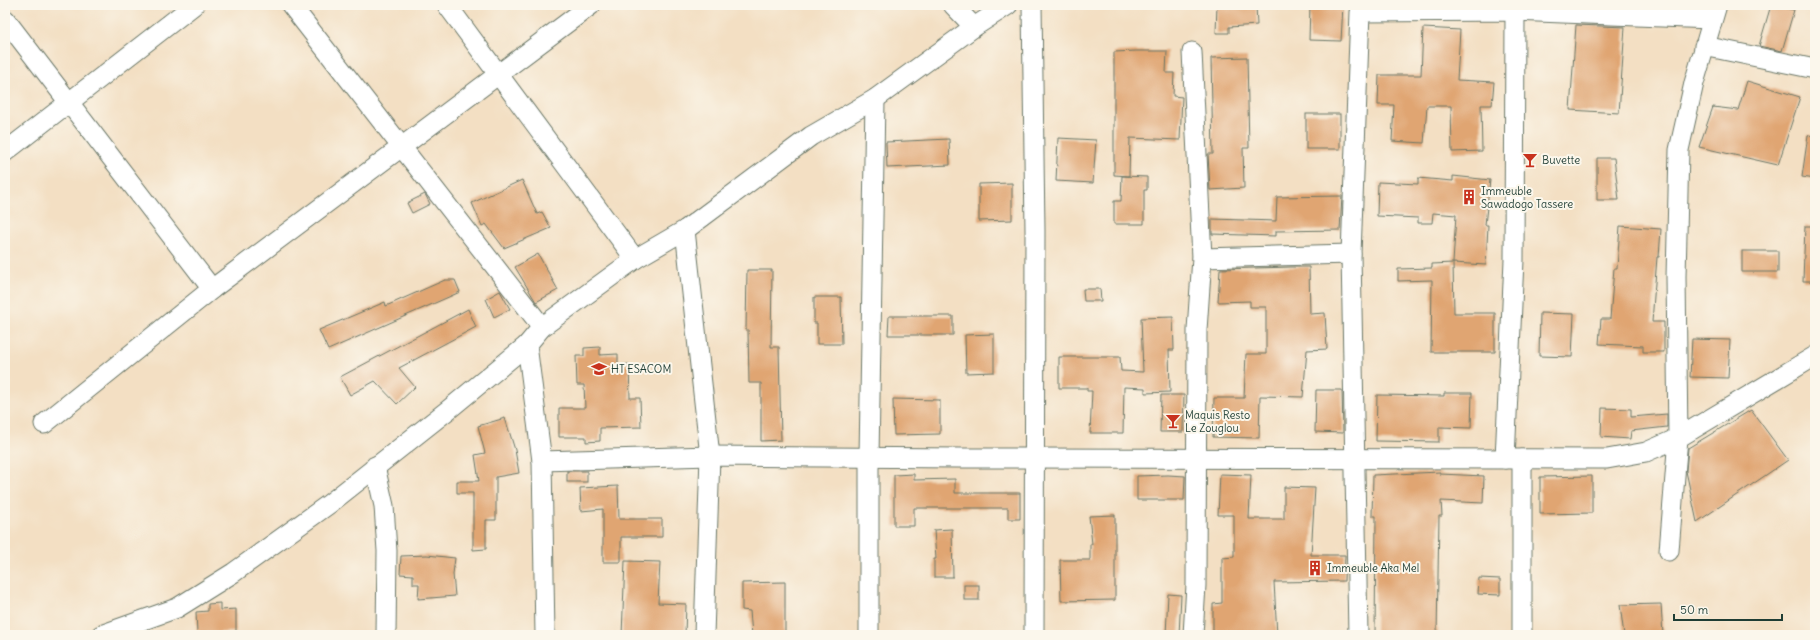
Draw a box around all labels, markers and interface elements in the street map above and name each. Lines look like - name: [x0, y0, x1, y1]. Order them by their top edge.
- bar icon: Buvette: [1521, 151, 1539, 169]
- place label: Buvette: [1542, 153, 1580, 167]
- place label: Immeuble Sawadogo Tassere: [1481, 184, 1573, 211]
- building icon: Immeuble Sawadogo Tassere: [1460, 188, 1478, 206]
- school or university icon: HT ESACOM: [590, 360, 608, 378]
- place label: HT ESACOM: [611, 362, 671, 376]
- place label: Maquis Resto Le Zouglou: [1185, 408, 1250, 435]
- bar icon: Maquis Resto Le Zouglou: [1164, 412, 1182, 430]
- building icon: Immeuble Aka Mel: [1306, 559, 1324, 577]
- place label: Immeuble Aka Mel: [1327, 561, 1419, 575]
- scale bar: [1674, 596, 1782, 622]
- text: 50 m: [1680, 602, 1709, 617]

